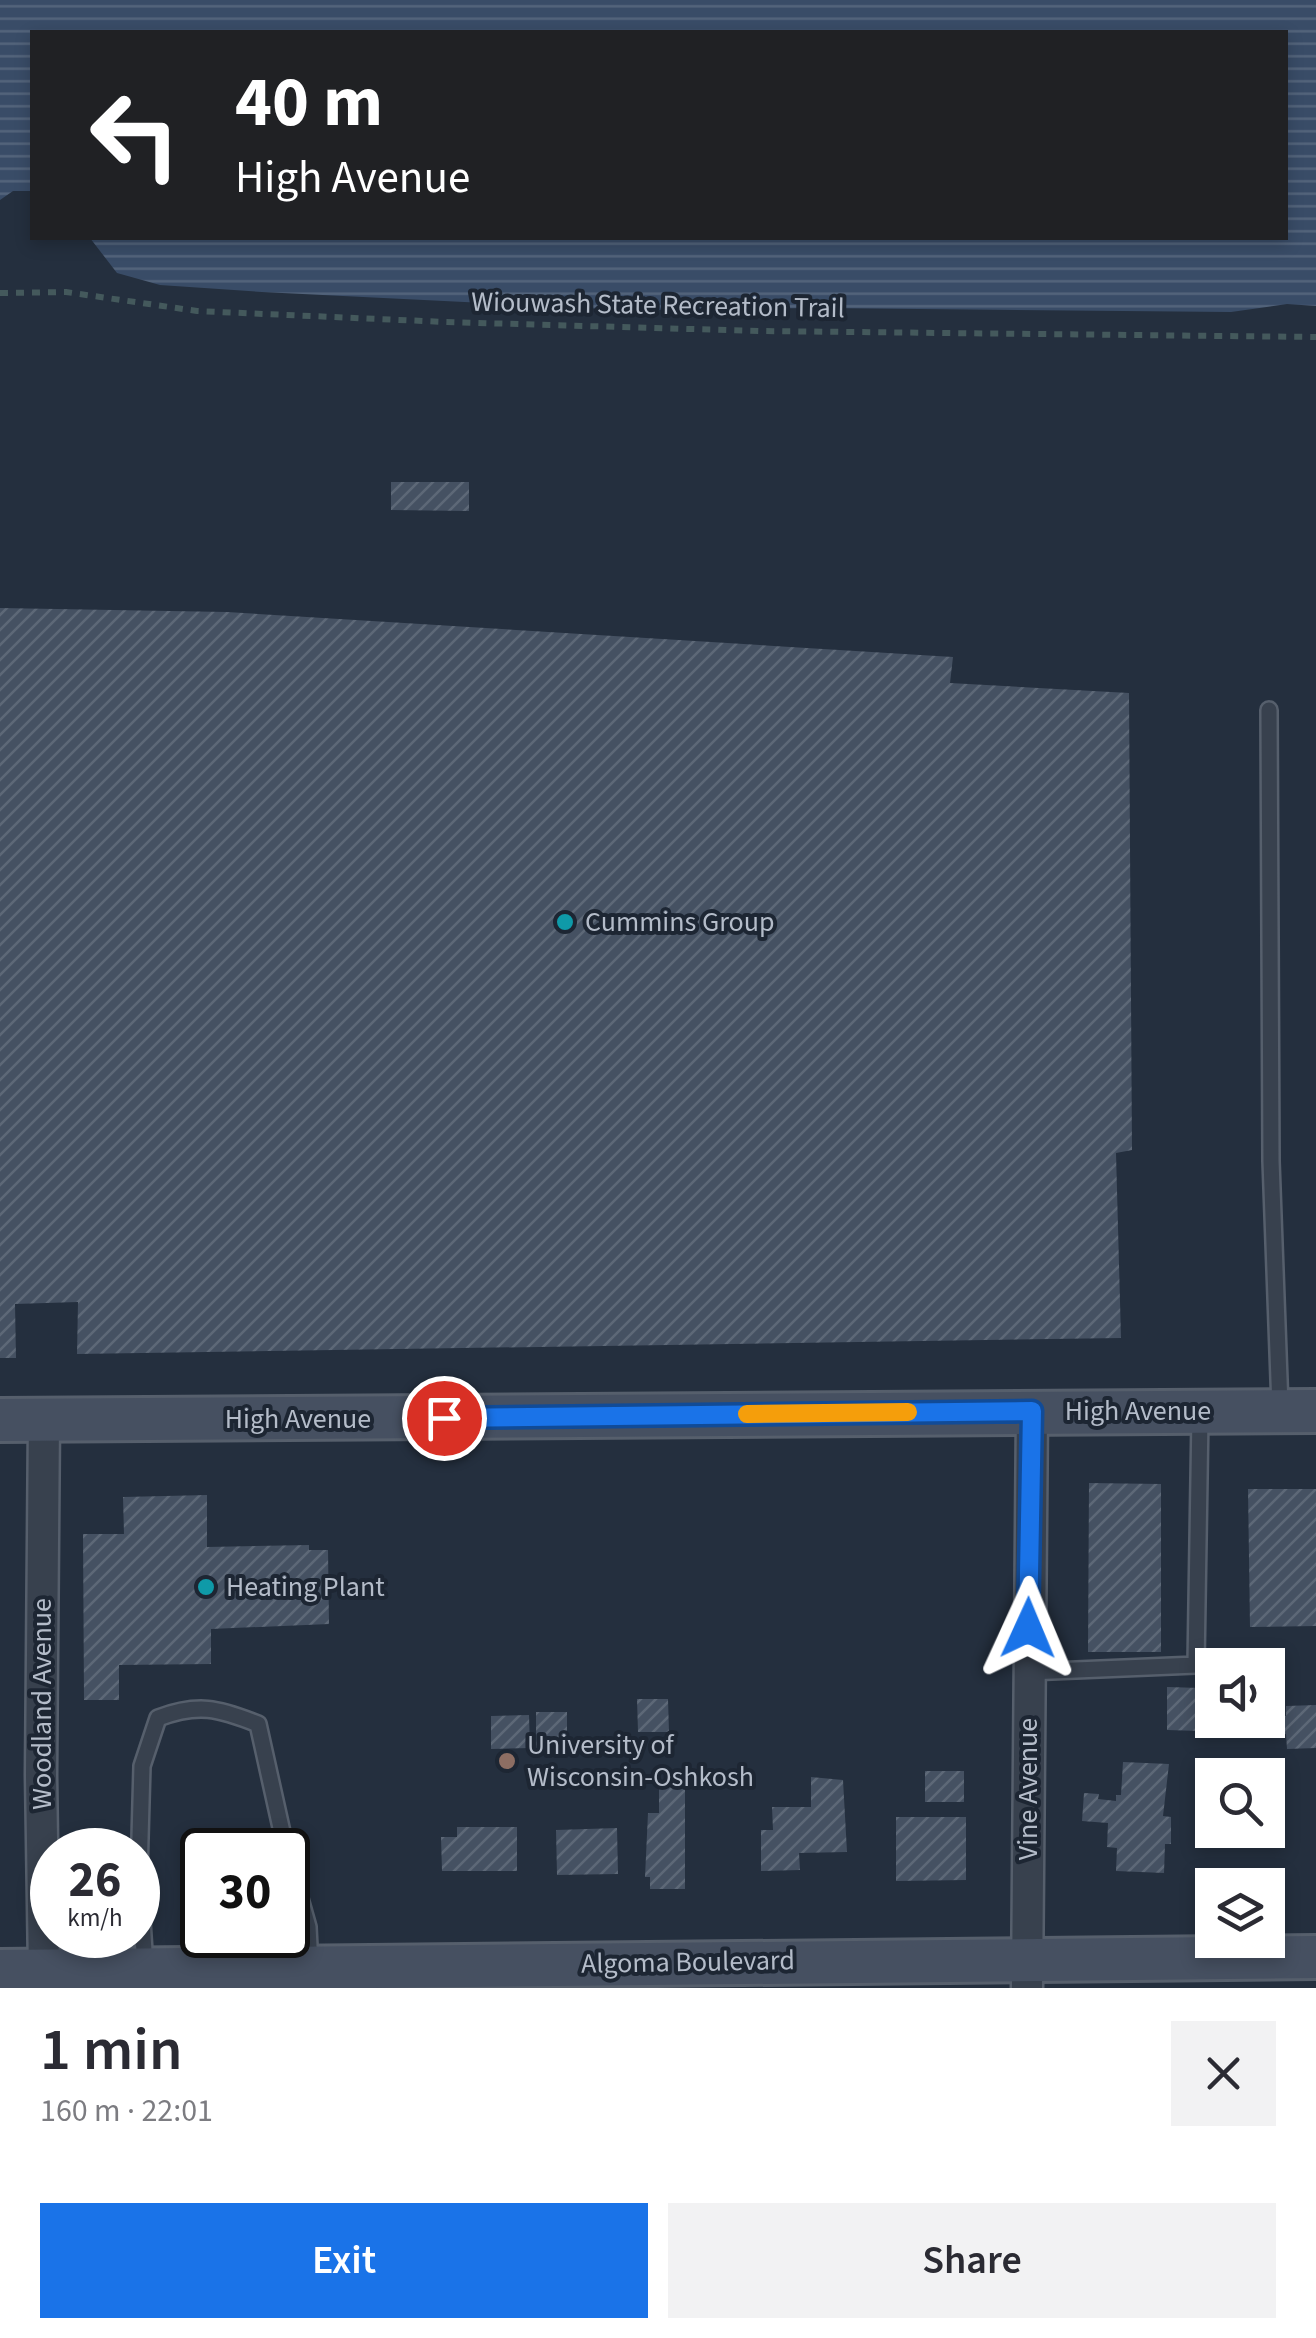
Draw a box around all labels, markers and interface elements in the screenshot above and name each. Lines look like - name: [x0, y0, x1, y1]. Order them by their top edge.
- text: 40 m: [235, 53, 383, 153]
- icon: left: [70, 70, 200, 200]
- text: High Avenue: [235, 146, 470, 210]
- street label: Wiouwash State Recreation Trail: [471, 282, 845, 328]
- place label: Cummins Group: [585, 902, 775, 942]
- marker: Cummins Group: [554, 911, 576, 933]
- pin: [402, 1376, 487, 1461]
- icon: arrive: [417, 1391, 472, 1446]
- street label: High Avenue: [1065, 1391, 1211, 1431]
- street label: High Avenue: [225, 1399, 371, 1439]
- place label: Heating Plant: [226, 1567, 385, 1607]
- marker: Heating Plant: [195, 1576, 217, 1598]
- position arrow: [976, 1576, 1080, 1680]
- street label: Woodland Avenue: [22, 1598, 62, 1810]
- map controls: [1195, 1648, 1285, 1958]
- button: sound: [1195, 1648, 1285, 1738]
- street label: Vine Avenue: [1008, 1718, 1048, 1860]
- place label: University of Wisconsin-Oshkosh: [527, 1725, 754, 1797]
- marker: University of Wisconsin-Oshkosh: [496, 1750, 518, 1772]
- button: search: [1195, 1758, 1285, 1848]
- speed limit sign: 30: [180, 1828, 310, 1958]
- text: 26: [69, 1845, 121, 1916]
- button: layers: [1195, 1868, 1285, 1958]
- text: km/h: [67, 1900, 123, 1936]
- street label: Algoma Boulevard: [581, 1940, 795, 1984]
- text: 1 min: [40, 2008, 183, 2093]
- button: close: [1171, 2021, 1276, 2126]
- text: 160 m · 22:01: [40, 2088, 213, 2134]
- button: Exit: [40, 2203, 648, 2318]
- button: Share: [668, 2203, 1276, 2318]

